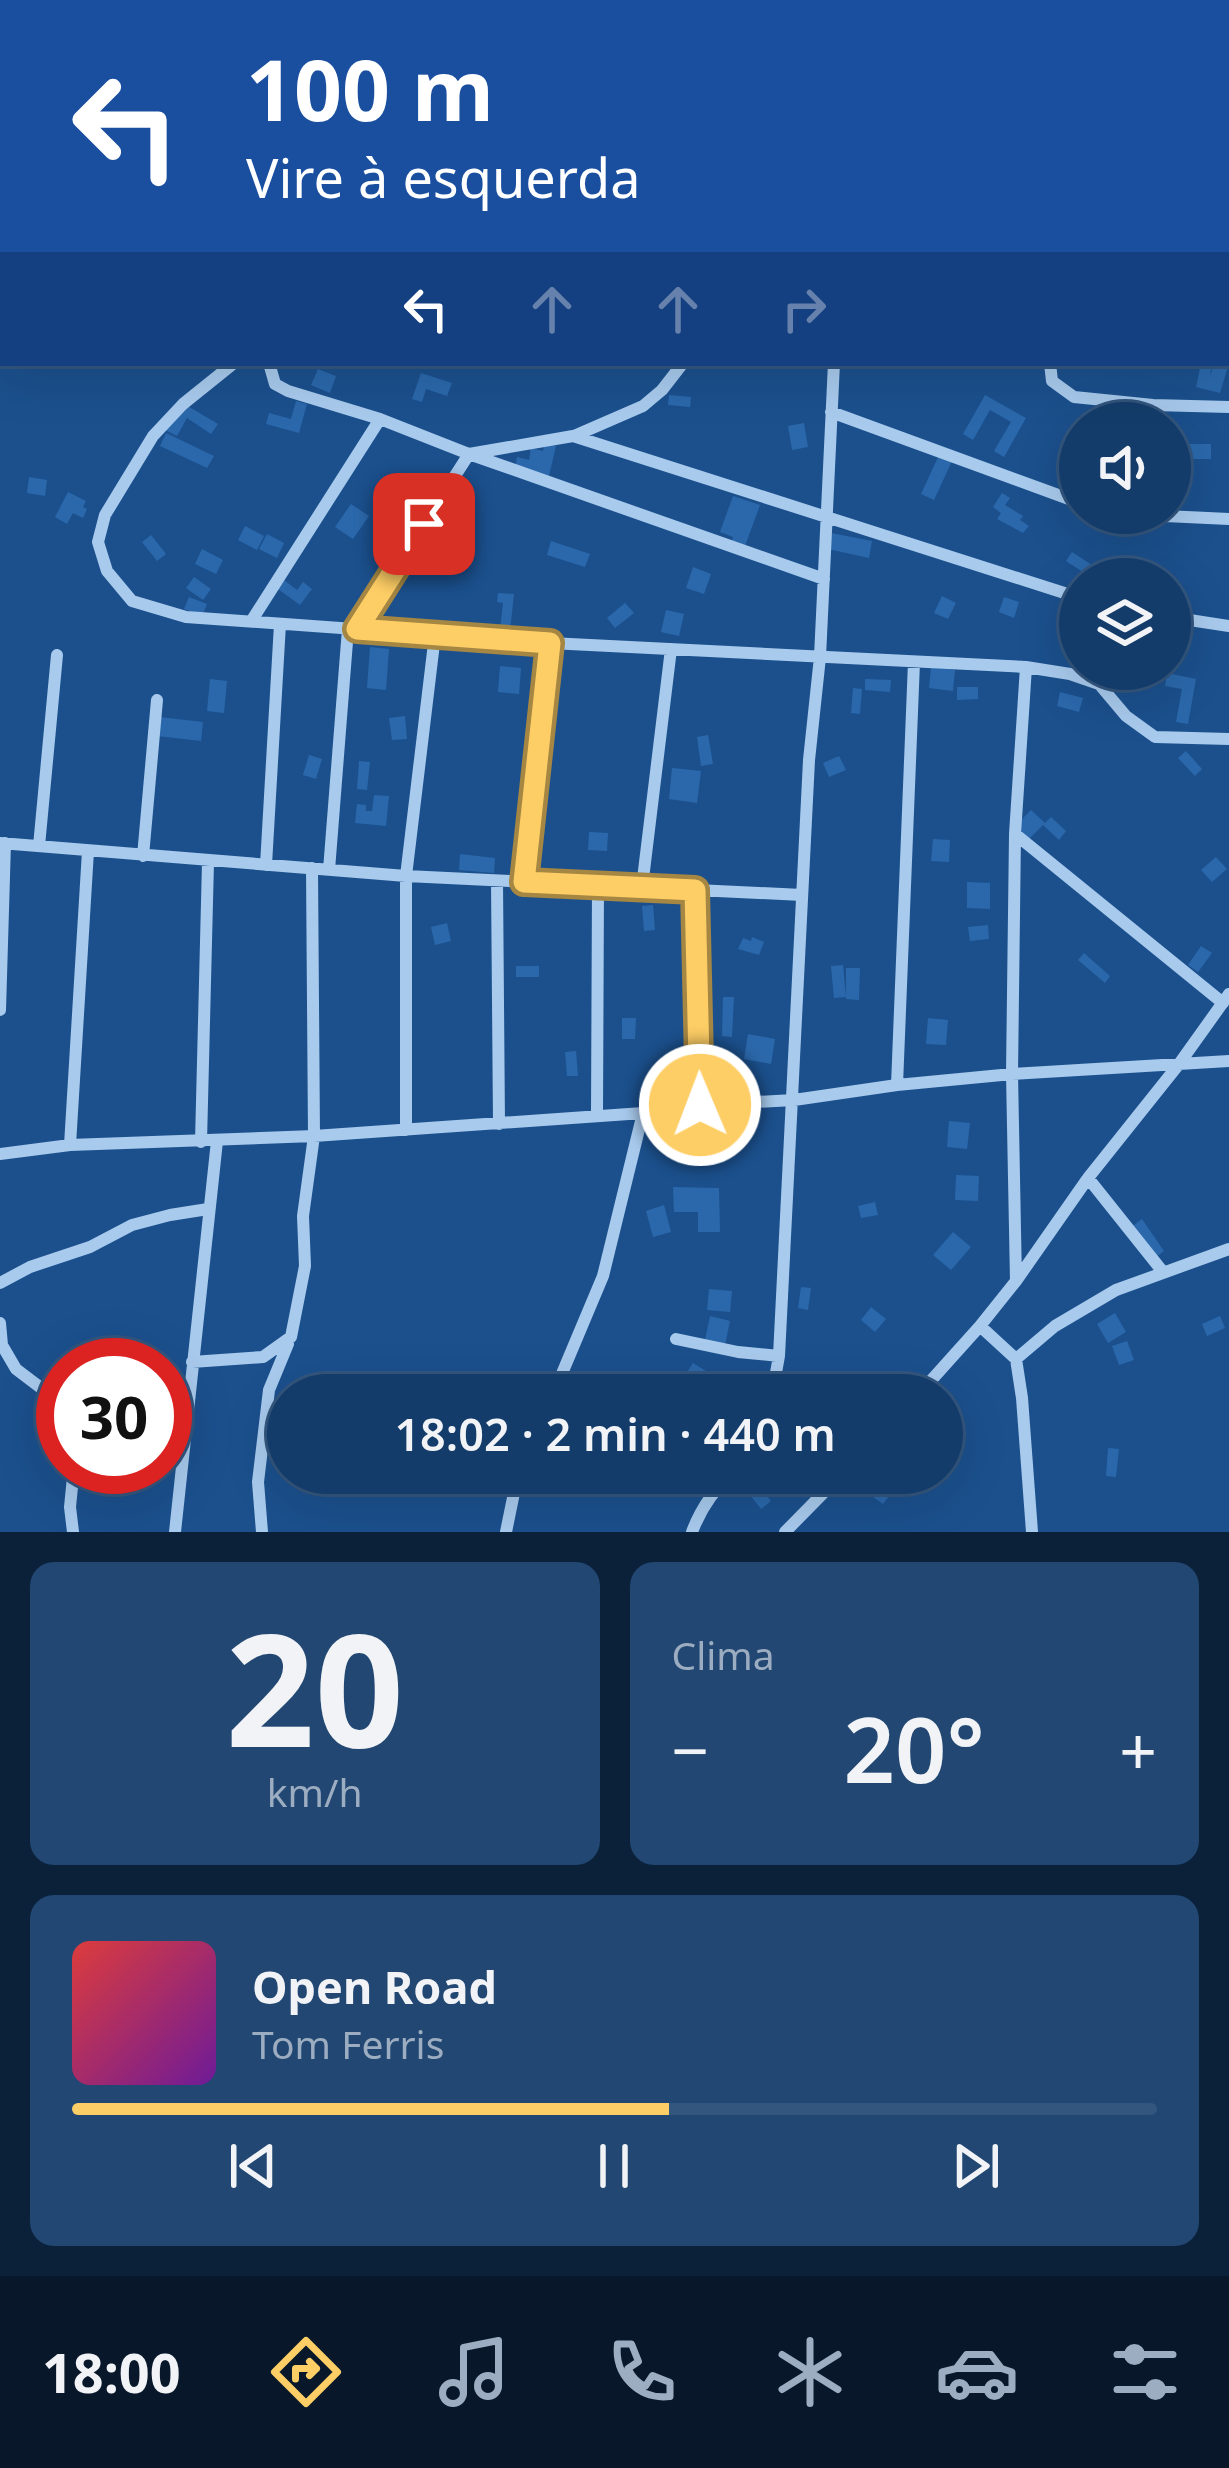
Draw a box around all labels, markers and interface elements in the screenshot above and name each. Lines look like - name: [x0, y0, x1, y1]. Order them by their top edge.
- text: 100 m: [246, 31, 494, 146]
- icon: left: [48, 48, 204, 204]
- text: Vire à esquerda: [246, 140, 640, 214]
- icon: left: [393, 276, 459, 342]
- icon: ahead: [519, 276, 585, 342]
- icon: ahead: [645, 276, 711, 342]
- icon: right: [771, 276, 837, 342]
- map controls: [1059, 402, 1191, 690]
- button: sound: [1059, 402, 1191, 534]
- pin: [373, 473, 475, 575]
- icon: arrive: [391, 491, 457, 557]
- button: layers: [1059, 558, 1191, 690]
- position arrow: [637, 1042, 763, 1168]
- speed limit sign: 30: [36, 1338, 192, 1494]
- text: 18:02 · 2 min · 440 m: [394, 1403, 836, 1464]
- text: 20: [226, 1580, 404, 1793]
- text: Clima: [672, 1628, 775, 1681]
- text: 20°: [844, 1687, 985, 1809]
- text: −: [672, 1704, 709, 1794]
- text: +: [1119, 1704, 1157, 1794]
- text: km/h: [267, 1765, 363, 1818]
- text: Open Road: [252, 1956, 497, 2017]
- text: Tom Ferris: [252, 2017, 444, 2070]
- icon: previous: [220, 2133, 286, 2199]
- icon: pause: [581, 2133, 647, 2199]
- icon: next: [943, 2133, 1009, 2199]
- icon: directions: [264, 2330, 348, 2414]
- icon: music: [432, 2330, 516, 2414]
- icon: phone: [600, 2330, 684, 2414]
- icon: climate: [768, 2330, 852, 2414]
- icon: car: [935, 2330, 1019, 2414]
- icon: filters: [1103, 2330, 1187, 2414]
- text: 18:00: [42, 2335, 181, 2409]

